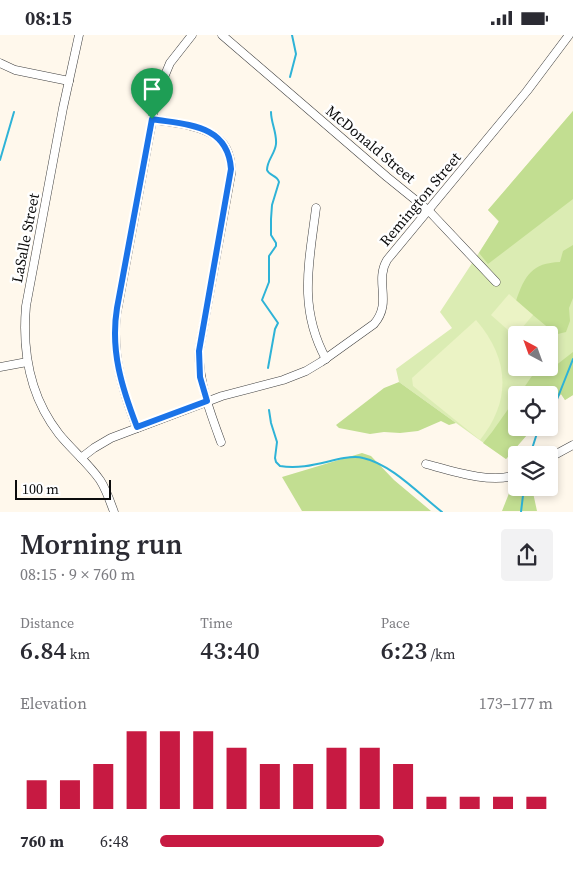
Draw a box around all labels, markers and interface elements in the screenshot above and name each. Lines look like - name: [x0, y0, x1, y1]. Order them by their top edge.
- text: 08:15: [25, 5, 72, 31]
- pin: [131, 68, 173, 119]
- icon: arrive: [138, 75, 166, 103]
- street label: McDonald Street: [322, 100, 420, 188]
- street label: Remington Street: [374, 148, 466, 250]
- street label: LaSalle Street: [6, 191, 44, 285]
- north arrow: [508, 326, 558, 376]
- map controls: [508, 326, 558, 496]
- button: locate: [508, 386, 558, 436]
- button: layers: [508, 446, 558, 496]
- scale bar: [15, 477, 111, 500]
- text: 100 m: [22, 479, 59, 499]
- text: Morning run: [20, 525, 183, 563]
- button: share: [501, 529, 553, 581]
- text: 08:15 · 9 × 760 m: [20, 563, 135, 585]
- text: Distance: [20, 613, 74, 633]
- text: Time: [200, 613, 233, 633]
- text: Pace: [381, 613, 410, 633]
- text: 6.84: [20, 633, 67, 667]
- text: 43:40: [200, 633, 260, 667]
- text: 6:23: [381, 633, 427, 667]
- text: km: [67, 644, 90, 664]
- text: /km: [427, 644, 455, 664]
- text: Elevation: [20, 692, 87, 714]
- text: 173–177 m: [479, 692, 553, 714]
- text: 760 m: [20, 830, 64, 852]
- text: 6:48: [100, 830, 129, 852]

